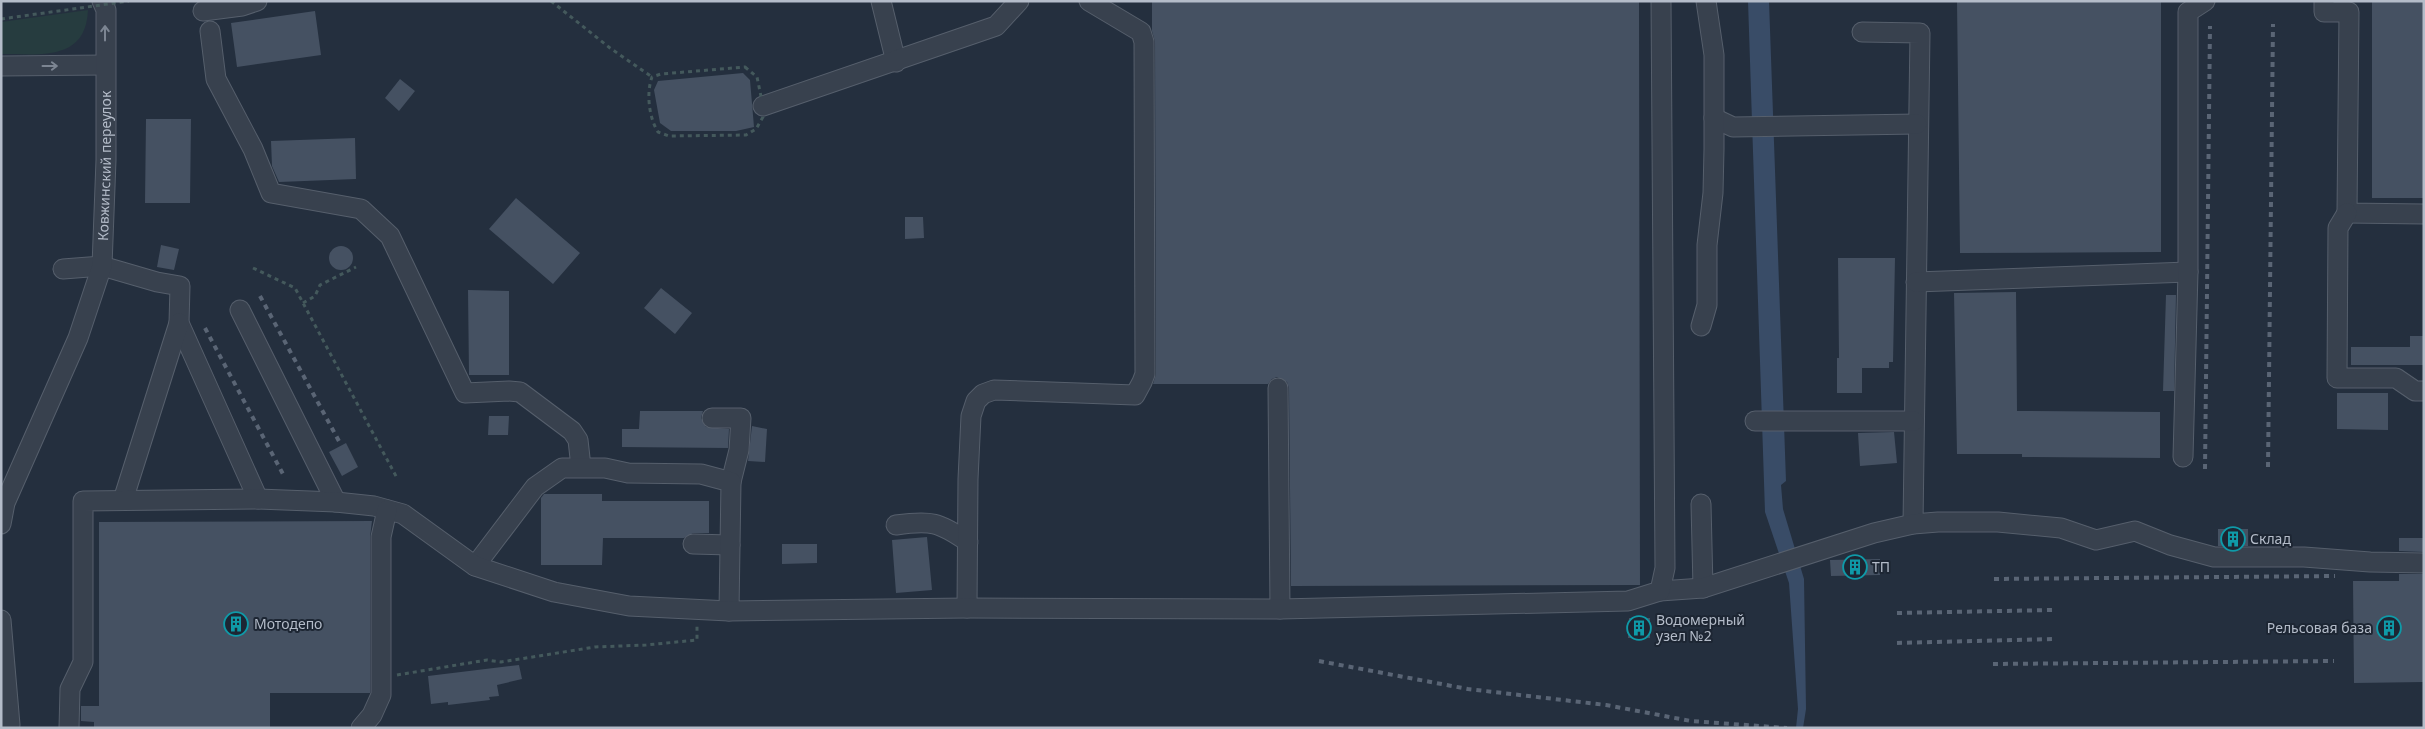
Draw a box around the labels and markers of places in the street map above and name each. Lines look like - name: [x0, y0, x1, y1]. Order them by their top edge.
- building icon: Склад: [2220, 526, 2246, 552]
- place label: Склад: [2250, 529, 2291, 548]
- building icon: ТП: [1842, 554, 1868, 580]
- place label: ТП: [1872, 557, 1890, 576]
- place label: Водомерный узел №2: [1656, 610, 1745, 645]
- building icon: Мотодепо: [223, 611, 249, 637]
- place label: Мотодепо: [254, 614, 322, 633]
- building icon: Водомерный узел №2: [1626, 615, 1652, 641]
- building icon: Рельсовая база: [2376, 615, 2402, 641]
- place label: Рельсовая база: [2267, 618, 2372, 637]

